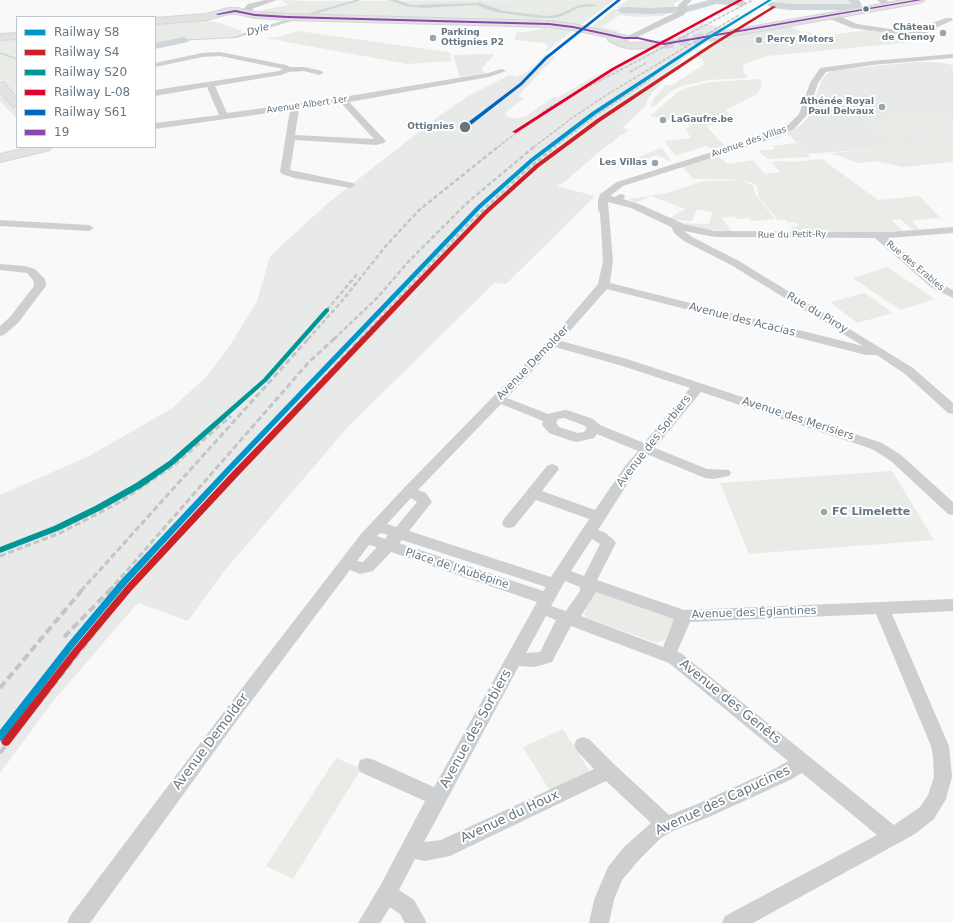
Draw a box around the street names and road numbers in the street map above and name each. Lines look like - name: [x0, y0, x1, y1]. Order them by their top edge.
- street label: Avenue Albert 1er: [266, 94, 348, 116]
- street label: Avenue des Villas: [710, 124, 788, 160]
- street label: Rue du Petit-Ry: [758, 229, 826, 241]
- street label: Rue des Erables: [884, 239, 946, 293]
- street label: Rue du Piroy: [784, 290, 850, 336]
- street label: Avenue des Acacias: [688, 300, 796, 340]
- street label: Avenue Demolder: [494, 323, 572, 403]
- street label: Avenue des Sorbiers: [614, 393, 694, 489]
- street label: Avenue des Merisiers: [740, 395, 856, 443]
- street label: Place de l'Aubépine: [404, 546, 510, 592]
- street label: Avenue des Églantines: [691, 604, 817, 622]
- street label: Avenue des Genêts: [676, 656, 784, 748]
- street label: Avenue des Sorbiers: [437, 667, 515, 791]
- street label: Avenue Demolder: [170, 691, 252, 793]
- street label: Avenue des Capucines: [653, 763, 793, 839]
- street label: Avenue du Houx: [458, 787, 562, 847]

